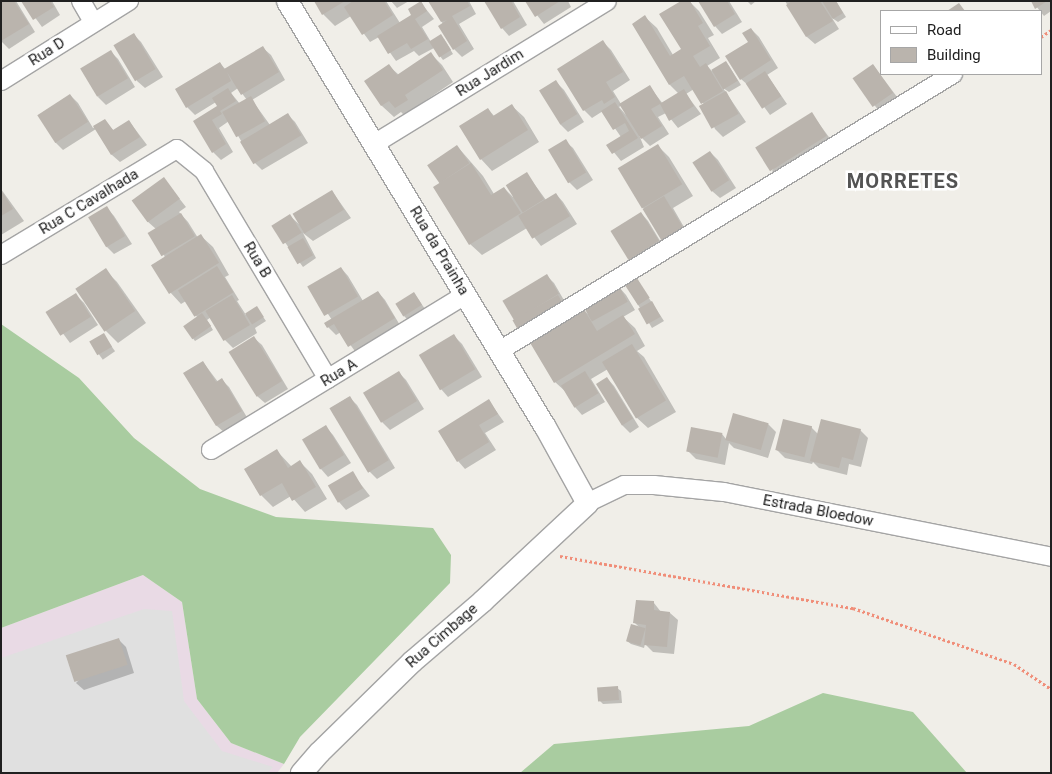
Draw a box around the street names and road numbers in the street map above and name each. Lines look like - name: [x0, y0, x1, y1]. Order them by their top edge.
- street label: Rua D: [26, 34, 68, 70]
- street label: Rua Jardim: [453, 45, 527, 101]
- street label: Rua C Cavalhada: [36, 165, 142, 239]
- street label: Rua da Prainha: [405, 203, 473, 299]
- street label: Rua B: [239, 239, 275, 281]
- street label: Rua A: [318, 355, 360, 391]
- street label: Estrada Bloedow: [761, 491, 875, 531]
- street label: Rua Cimbage: [403, 600, 481, 672]

